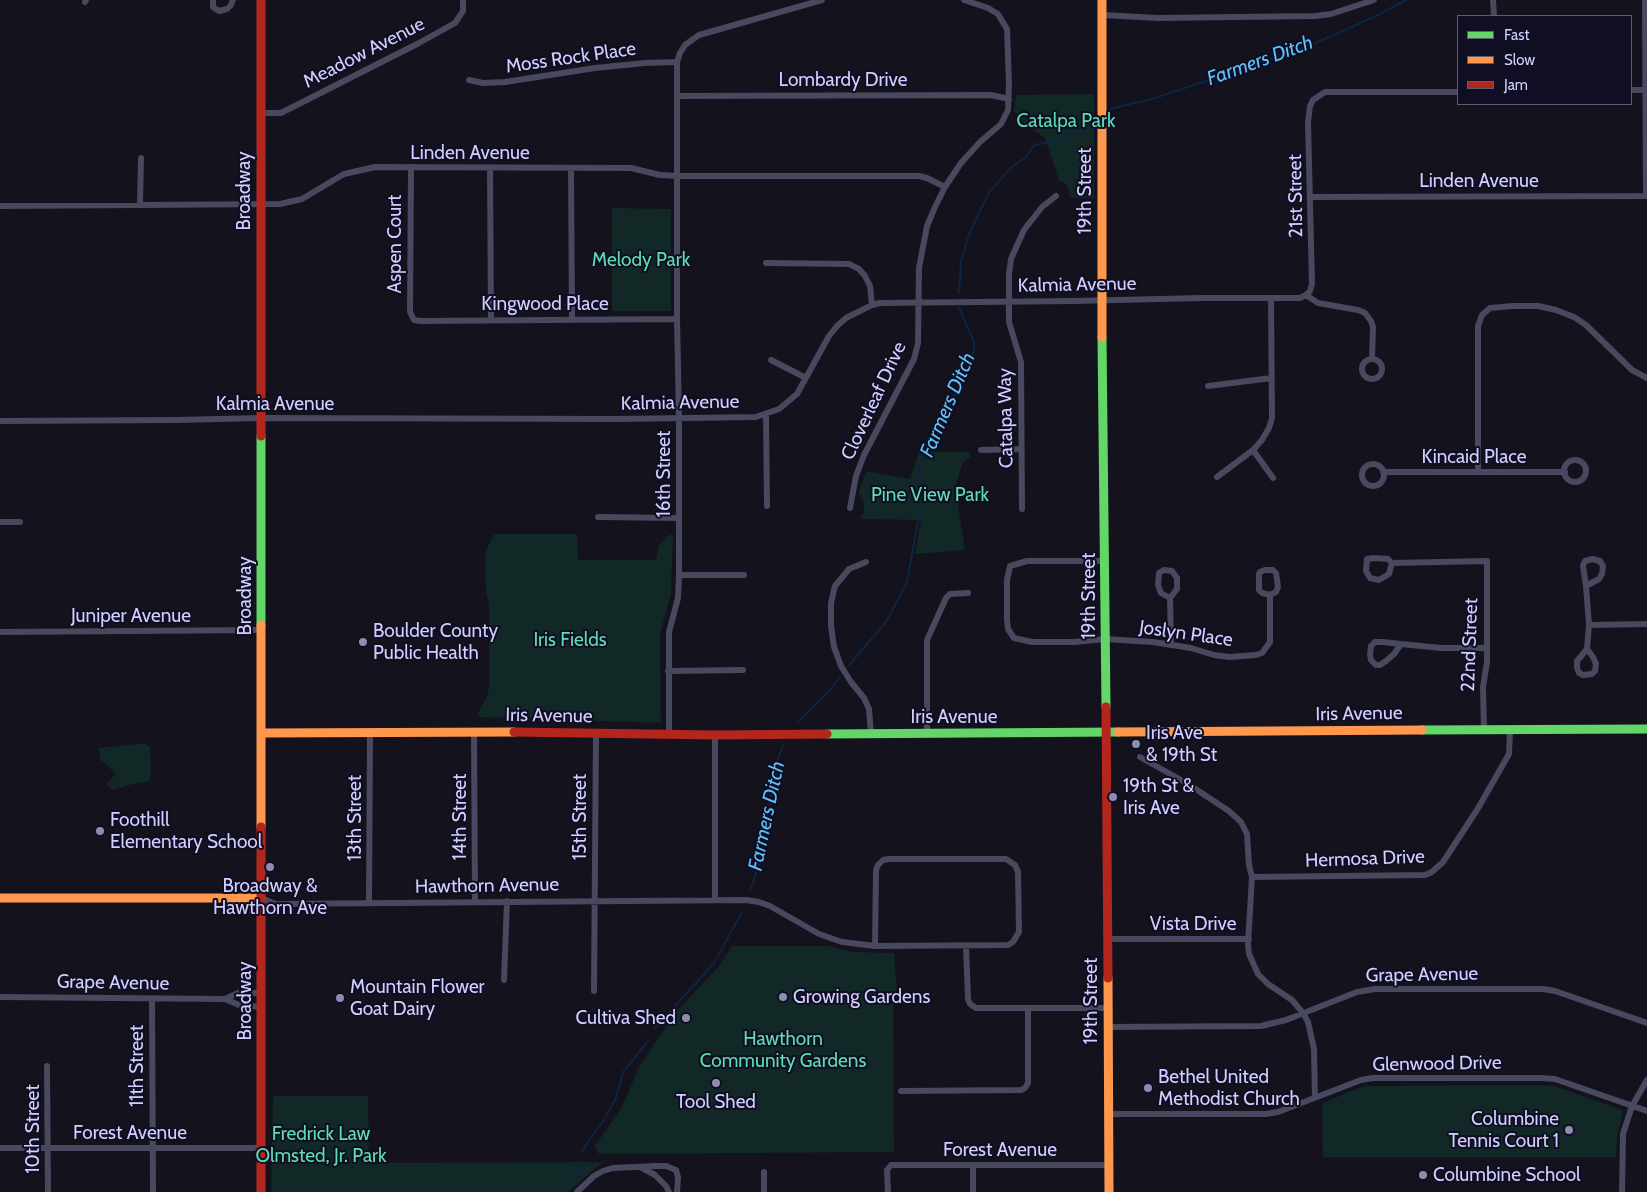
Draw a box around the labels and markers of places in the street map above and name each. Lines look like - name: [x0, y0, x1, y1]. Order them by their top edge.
- place label: Boulder County Public Health: [373, 620, 498, 664]
- marker: Boulder County Public Health: [357, 636, 369, 648]
- place label: Iris Ave & 19th St: [1146, 722, 1217, 766]
- marker: Iris Ave & 19th St: [1130, 738, 1142, 750]
- place label: 19th St & Iris Ave: [1123, 775, 1194, 819]
- marker: 19th St & Iris Ave: [1107, 791, 1119, 803]
- place label: Foothill Elementary School: [110, 809, 262, 853]
- marker: Foothill Elementary School: [94, 825, 106, 837]
- marker: Broadway & Hawthorn Ave: [264, 861, 276, 873]
- place label: Broadway & Hawthorn Ave: [213, 875, 327, 919]
- place label: Mountain Flower Goat Dairy: [350, 976, 485, 1020]
- place label: Growing Gardens: [793, 986, 930, 1008]
- marker: Growing Gardens: [777, 991, 789, 1003]
- marker: Mountain Flower Goat Dairy: [334, 992, 346, 1004]
- place label: Cultiva Shed: [576, 1007, 676, 1029]
- marker: Cultiva Shed: [680, 1012, 692, 1024]
- place label: Bethel United Methodist Church: [1158, 1066, 1300, 1110]
- marker: Tool Shed: [710, 1077, 722, 1089]
- marker: Bethel United Methodist Church: [1142, 1082, 1154, 1094]
- place label: Tool Shed: [676, 1091, 756, 1113]
- place label: Columbine Tennis Court 1: [1449, 1108, 1559, 1152]
- marker: Columbine Tennis Court 1: [1563, 1124, 1575, 1136]
- place label: Columbine School: [1433, 1164, 1581, 1186]
- marker: Columbine School: [1417, 1169, 1429, 1181]

